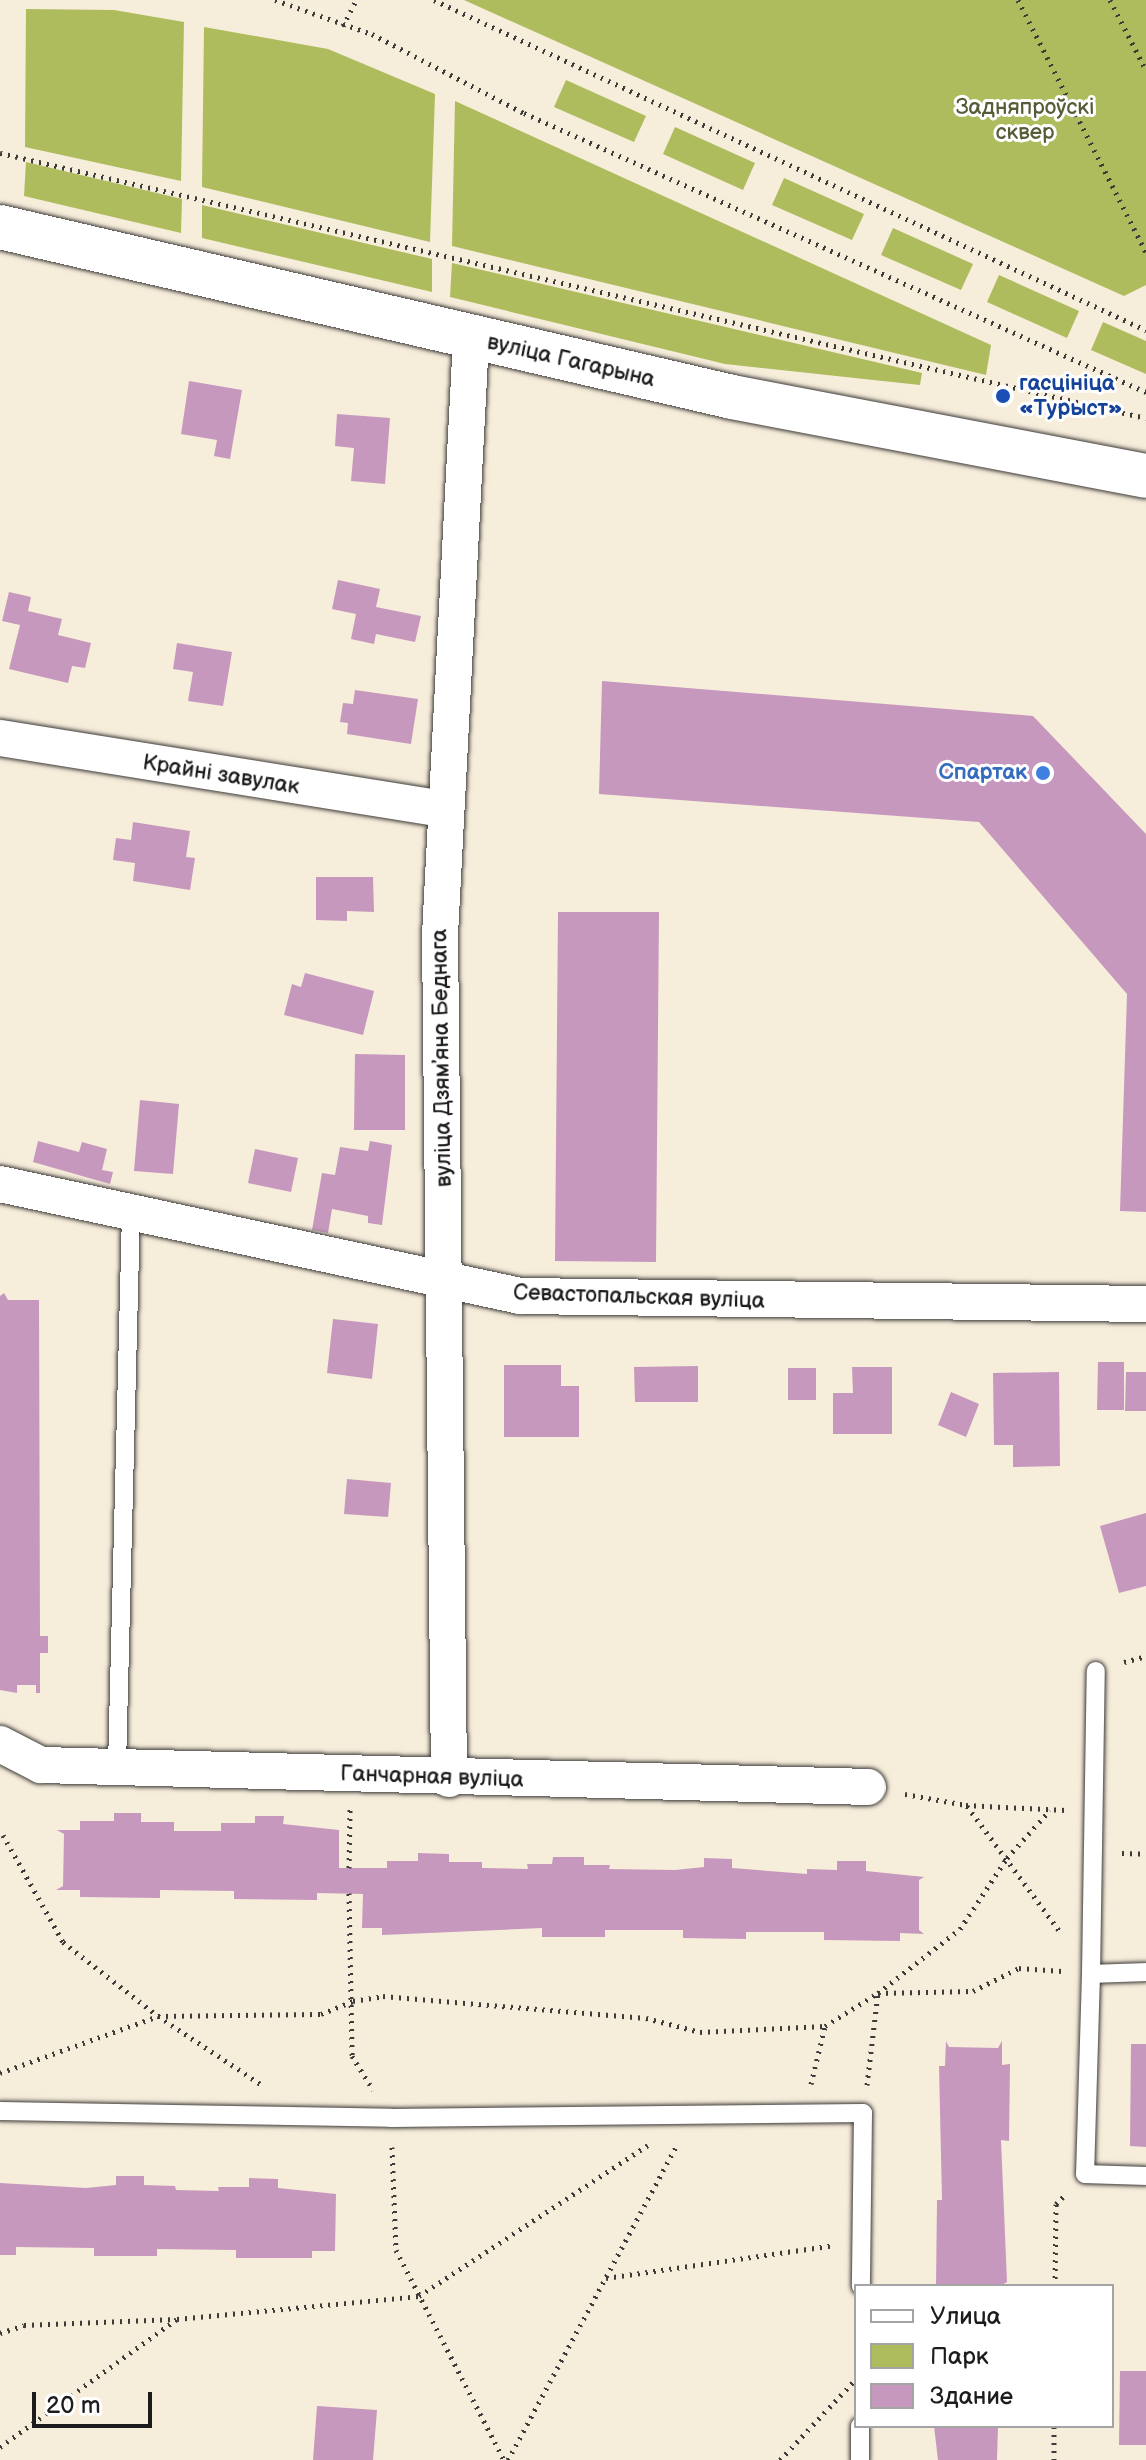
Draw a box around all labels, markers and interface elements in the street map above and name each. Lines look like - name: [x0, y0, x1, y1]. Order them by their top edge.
- park label: Задняпроўскі сквер: [956, 94, 1094, 146]
- street label: вуліца Гагарына: [485, 329, 657, 393]
- place label: гасцініца «Турыст»: [1019, 370, 1122, 422]
- marker: гасцініца «Турыст»: [994, 387, 1012, 405]
- street label: Крайні завулак: [141, 750, 301, 800]
- place label: Спартак: [939, 760, 1027, 786]
- marker: Спартак: [1034, 764, 1052, 782]
- street label: вуліца Дзямʼяна Беднага: [427, 929, 457, 1187]
- street label: Севастопальская вуліца: [513, 1279, 765, 1315]
- street label: Ганчарная вуліца: [340, 1761, 524, 1793]
- legend: [854, 2284, 1114, 2428]
- text: Улица: [930, 2302, 1001, 2331]
- text: Парк: [930, 2342, 988, 2371]
- scale bar: [36, 2376, 156, 2426]
- text: Здание: [930, 2382, 1013, 2411]
- text: 20 m: [46, 2391, 101, 2420]

